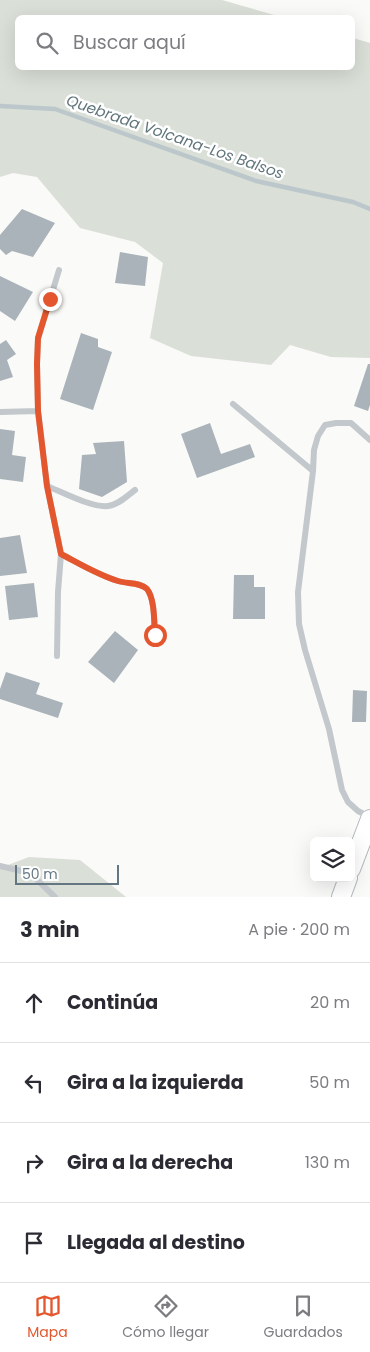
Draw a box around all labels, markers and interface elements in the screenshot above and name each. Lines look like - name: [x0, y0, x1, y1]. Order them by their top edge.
- search box: [15, 15, 355, 70]
- icon: search: [33, 29, 61, 57]
- text: Buscar aquí: [73, 29, 186, 56]
- water label: Quebrada Volcana-Los Balsos: [64, 89, 287, 184]
- route end: [39, 288, 62, 311]
- route start: [144, 624, 167, 647]
- map controls: [310, 837, 355, 882]
- button: layers: [310, 837, 355, 882]
- scale bar: [15, 862, 119, 885]
- text: 50 m: [22, 864, 58, 884]
- text: 3 min: [20, 915, 80, 944]
- text: A pie · 200 m: [248, 918, 350, 941]
- icon: ahead: [20, 989, 48, 1017]
- text: Continúa: [67, 989, 158, 1016]
- text: 20 m: [310, 991, 350, 1014]
- icon: left: [20, 1069, 48, 1097]
- text: Gira a la izquierda: [67, 1069, 244, 1096]
- text: 50 m: [309, 1071, 350, 1094]
- icon: right: [20, 1149, 48, 1177]
- text: Gira a la derecha: [67, 1149, 233, 1176]
- text: 130 m: [305, 1151, 350, 1174]
- icon: arrive: [20, 1229, 48, 1257]
- text: Llegada al destino: [67, 1229, 245, 1256]
- tab: Mapa: [27, 1292, 68, 1343]
- tab: Cómo llegar: [122, 1292, 209, 1343]
- tab: Guardados: [264, 1292, 343, 1343]

